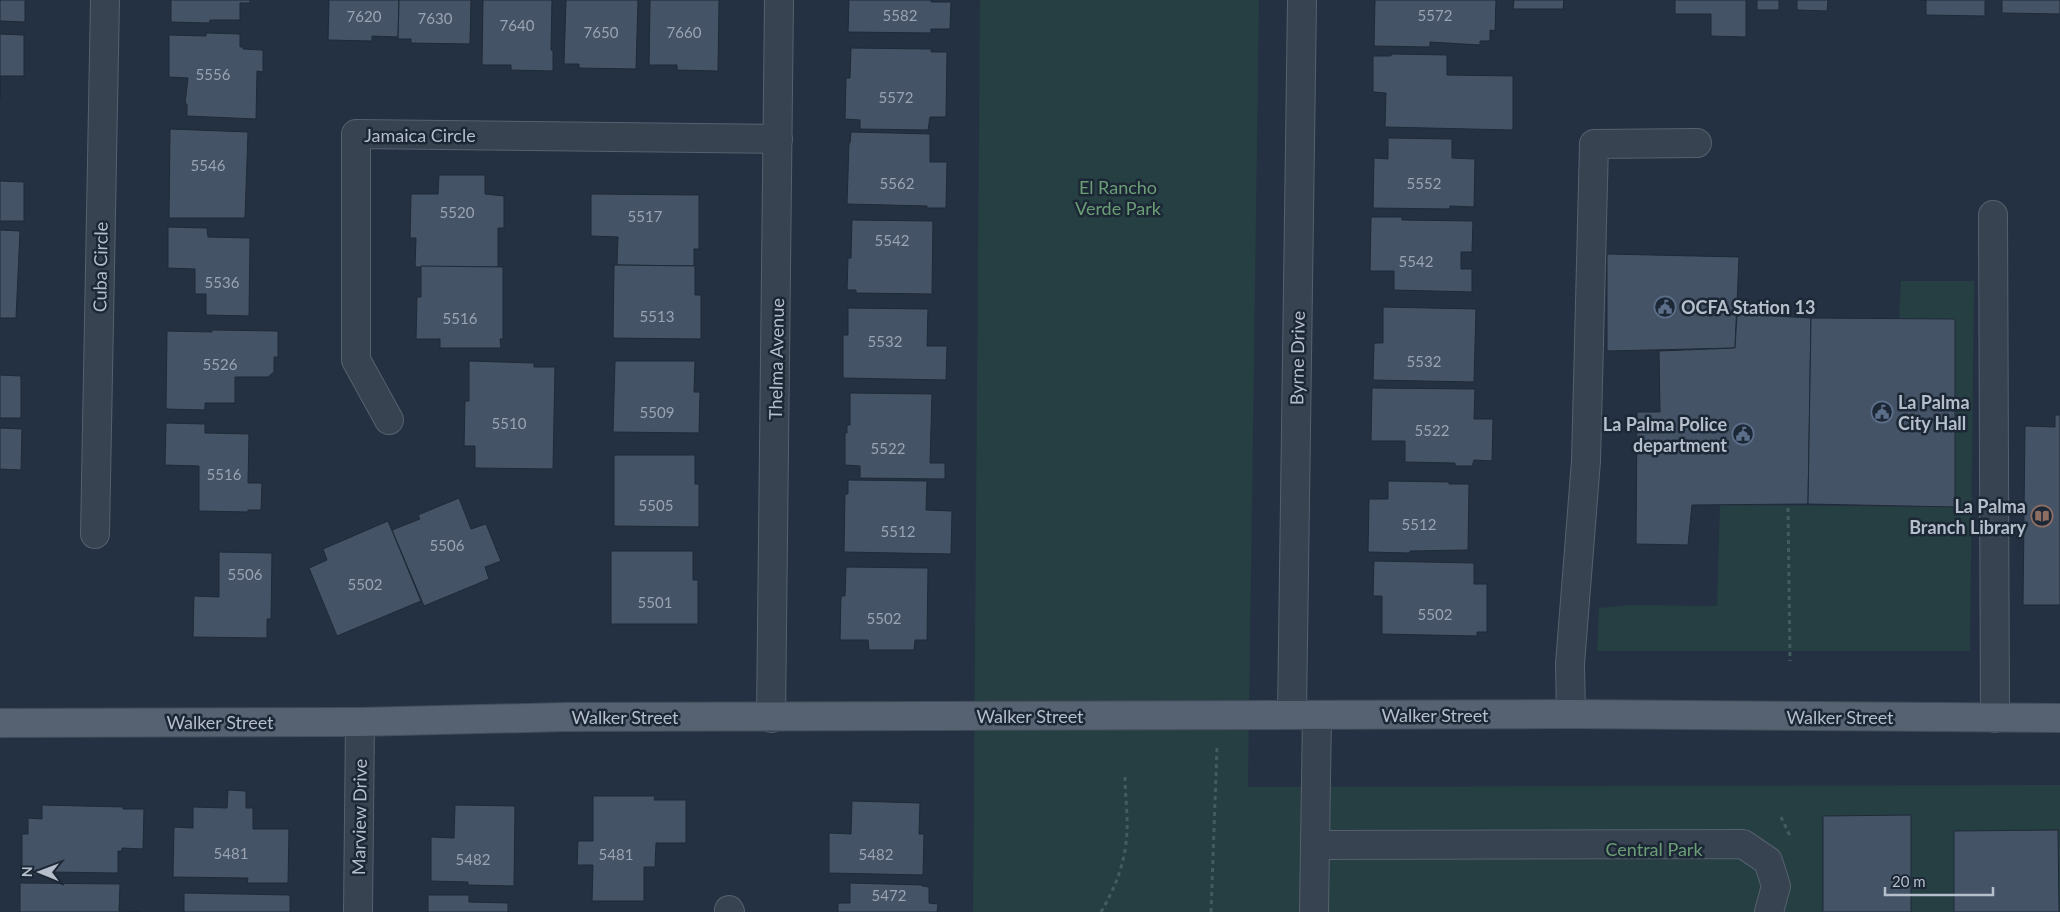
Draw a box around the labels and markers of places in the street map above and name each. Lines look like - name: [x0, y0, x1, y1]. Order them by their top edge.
- public building icon: OCFA Station 13: [1653, 295, 1677, 319]
- place label: OCFA Station 13: [1681, 296, 1815, 318]
- place label: La Palma City Hall: [1898, 391, 1970, 434]
- public building icon: La Palma City Hall: [1870, 400, 1894, 424]
- place label: La Palma Police department: [1603, 413, 1727, 456]
- public building icon: La Palma Police department: [1731, 422, 1755, 446]
- place label: La Palma Branch Library: [1909, 495, 2026, 538]
- library icon: La Palma Branch Library: [2030, 504, 2054, 528]

